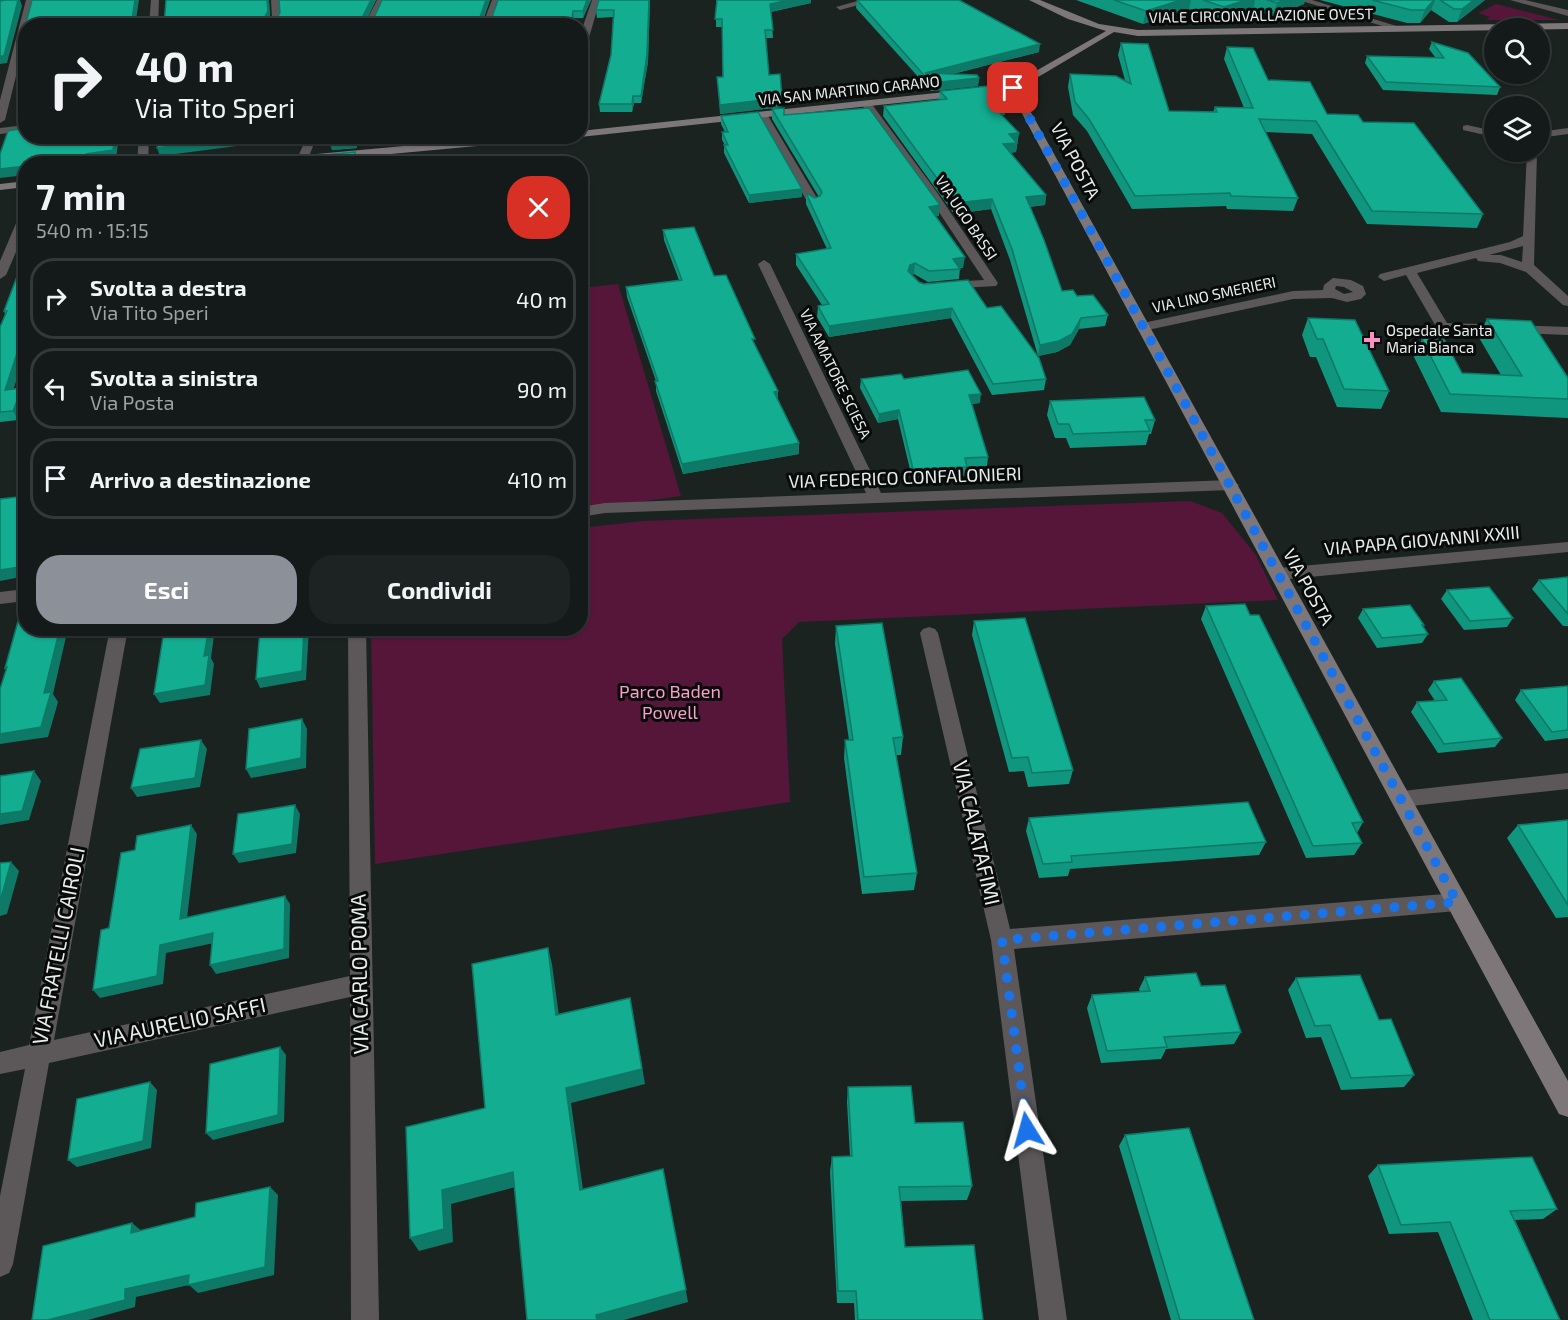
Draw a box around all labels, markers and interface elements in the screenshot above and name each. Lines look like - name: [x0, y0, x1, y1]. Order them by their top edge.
- street label: VIALE CIRCONVALLAZIONE OVEST: [1149, 4, 1374, 26]
- map controls: [1484, 18, 1550, 162]
- button: search: [1484, 18, 1550, 84]
- text: 40 m: [135, 40, 234, 90]
- icon: right: [36, 42, 114, 120]
- pin: [987, 62, 1038, 113]
- icon: arrive: [996, 71, 1029, 104]
- street label: VIA SAN MARTINO CARANO: [757, 72, 940, 108]
- text: Via Tito Speri: [135, 91, 295, 123]
- button: layers: [1484, 96, 1550, 162]
- street label: VIA POSTA: [1047, 118, 1106, 203]
- street label: VIA UGO BASSI: [932, 172, 1002, 263]
- text: 7 min: [36, 174, 126, 217]
- button: close: [507, 176, 570, 239]
- text: 540 m · 15:15: [36, 218, 149, 242]
- street label: VIA LINO SMERIERI: [1150, 272, 1277, 316]
- text: Svolta a destra: [90, 274, 247, 300]
- icon: right: [39, 282, 72, 315]
- text: 40 m: [516, 286, 567, 312]
- text: Via Tito Speri: [90, 300, 209, 324]
- street label: VIA AMATORE SCIESA: [797, 306, 876, 442]
- place label: Ospedale Santa Maria Bianca: [1386, 321, 1492, 356]
- marker: Ospedale Santa Maria Bianca: [1363, 331, 1381, 349]
- text: Svolta a sinistra: [90, 364, 258, 390]
- icon: left: [39, 372, 72, 405]
- text: 90 m: [517, 376, 567, 402]
- text: Via Posta: [90, 390, 174, 414]
- icon: arrive: [39, 462, 72, 495]
- street label: VIA FEDERICO CONFALONIERI: [788, 462, 1022, 492]
- text: Arrivo a destinazione: [90, 466, 311, 492]
- text: 410 m: [507, 466, 567, 492]
- street label: VIA PAPA GIOVANNI XXIII: [1323, 521, 1521, 560]
- street label: VIA POSTA: [1279, 545, 1339, 629]
- button: Esci: [36, 555, 297, 624]
- button: Condividi: [309, 555, 570, 624]
- park label: Parco Baden Powell: [619, 680, 721, 723]
- street label: VIA CALATAFIMI: [949, 758, 1006, 908]
- street label: VIA FRATELLI CAIROLI: [26, 845, 89, 1047]
- street label: VIA CARLO POMA: [345, 894, 372, 1055]
- street label: VIA AURELIO SAFFI: [92, 991, 268, 1052]
- position arrow: [995, 1098, 1059, 1162]

